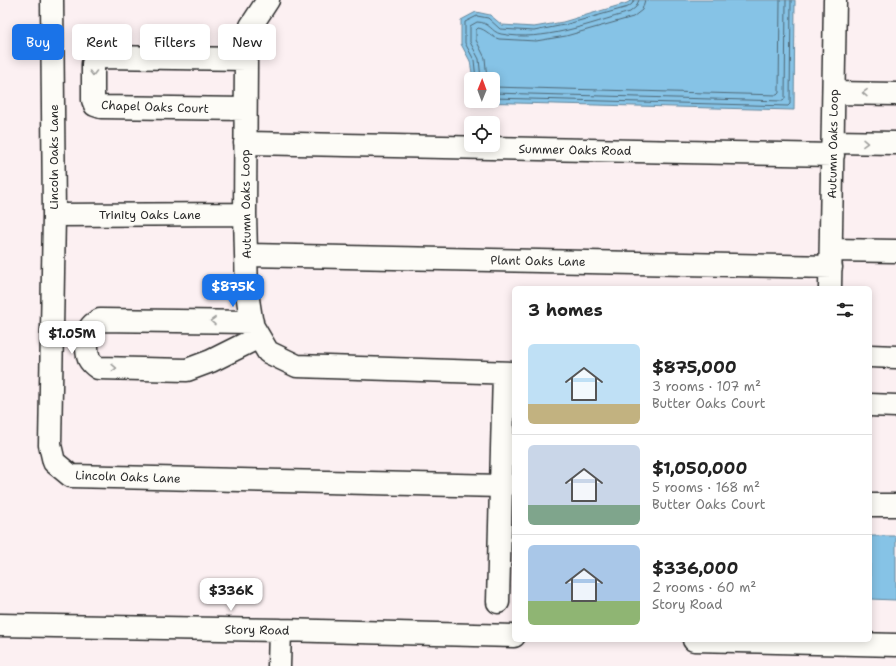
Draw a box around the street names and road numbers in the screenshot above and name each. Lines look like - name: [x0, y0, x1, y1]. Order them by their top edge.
- street label: Autumn Oaks Loop: [824, 89, 842, 199]
- street label: Chapel Oaks Court: [101, 97, 209, 117]
- street label: Lincoln Oaks Lane: [46, 104, 62, 210]
- street label: Summer Oaks Road: [518, 141, 632, 159]
- street label: Autumn Oaks Loop: [237, 149, 255, 259]
- street label: Trinity Oaks Lane: [99, 207, 201, 223]
- street label: Plant Oaks Lane: [490, 252, 586, 270]
- street label: Lincoln Oaks Lane: [75, 467, 181, 487]
- street label: Story Road: [224, 621, 290, 639]

